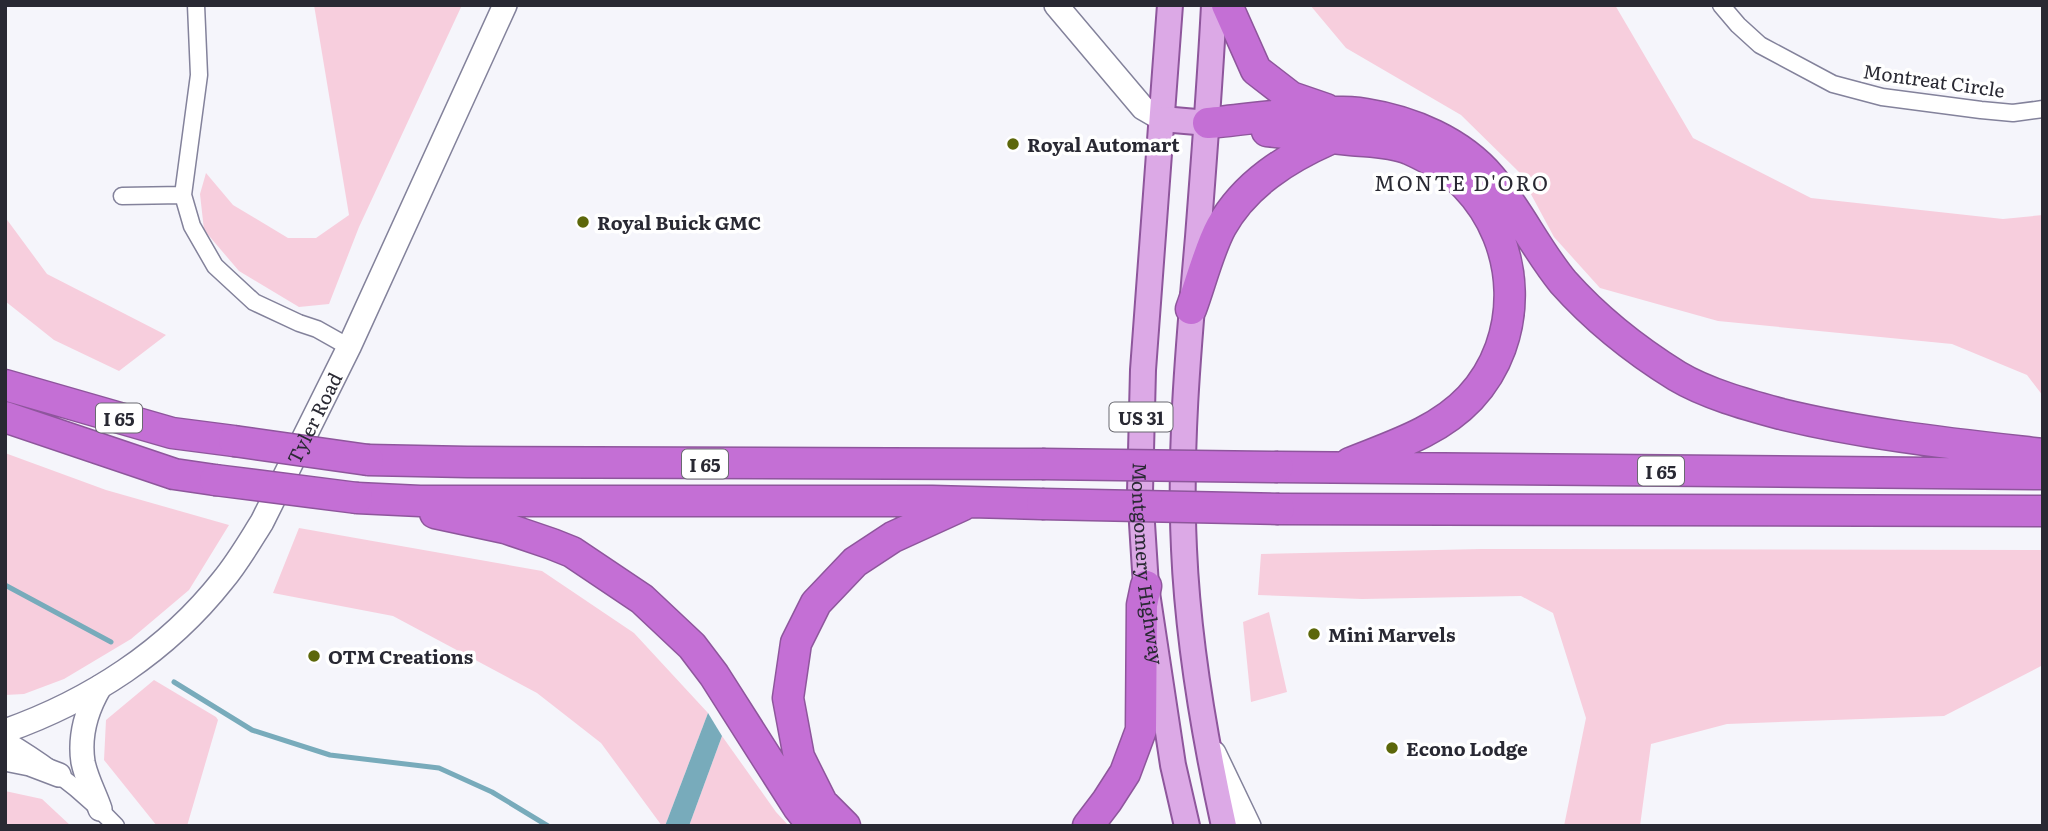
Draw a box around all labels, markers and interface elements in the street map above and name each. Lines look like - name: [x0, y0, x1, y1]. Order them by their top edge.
- street label: Montreat Circle: [1861, 56, 2007, 104]
- place label: Royal Automart: [1027, 130, 1180, 158]
- marker: Royal Automart: [1005, 136, 1021, 152]
- district label: MONTE D'ORO: [1374, 166, 1550, 197]
- place label: Royal Buick GMC: [597, 208, 761, 236]
- marker: Royal Buick GMC: [575, 214, 591, 230]
- street label: Tyler Road: [279, 367, 349, 468]
- road number: US 31: [1110, 402, 1172, 432]
- road number: I 65: [96, 404, 142, 432]
- road number: I 65: [682, 450, 728, 478]
- road number: I 65: [1638, 457, 1684, 486]
- street label: Montgomery Highway: [1126, 462, 1172, 667]
- place label: Mini Marvels: [1328, 620, 1455, 648]
- marker: Mini Marvels: [1306, 626, 1322, 642]
- place label: OTM Creations: [328, 642, 473, 670]
- marker: OTM Creations: [306, 648, 322, 664]
- place label: Econo Lodge: [1406, 734, 1528, 762]
- marker: Econo Lodge: [1384, 740, 1400, 756]

